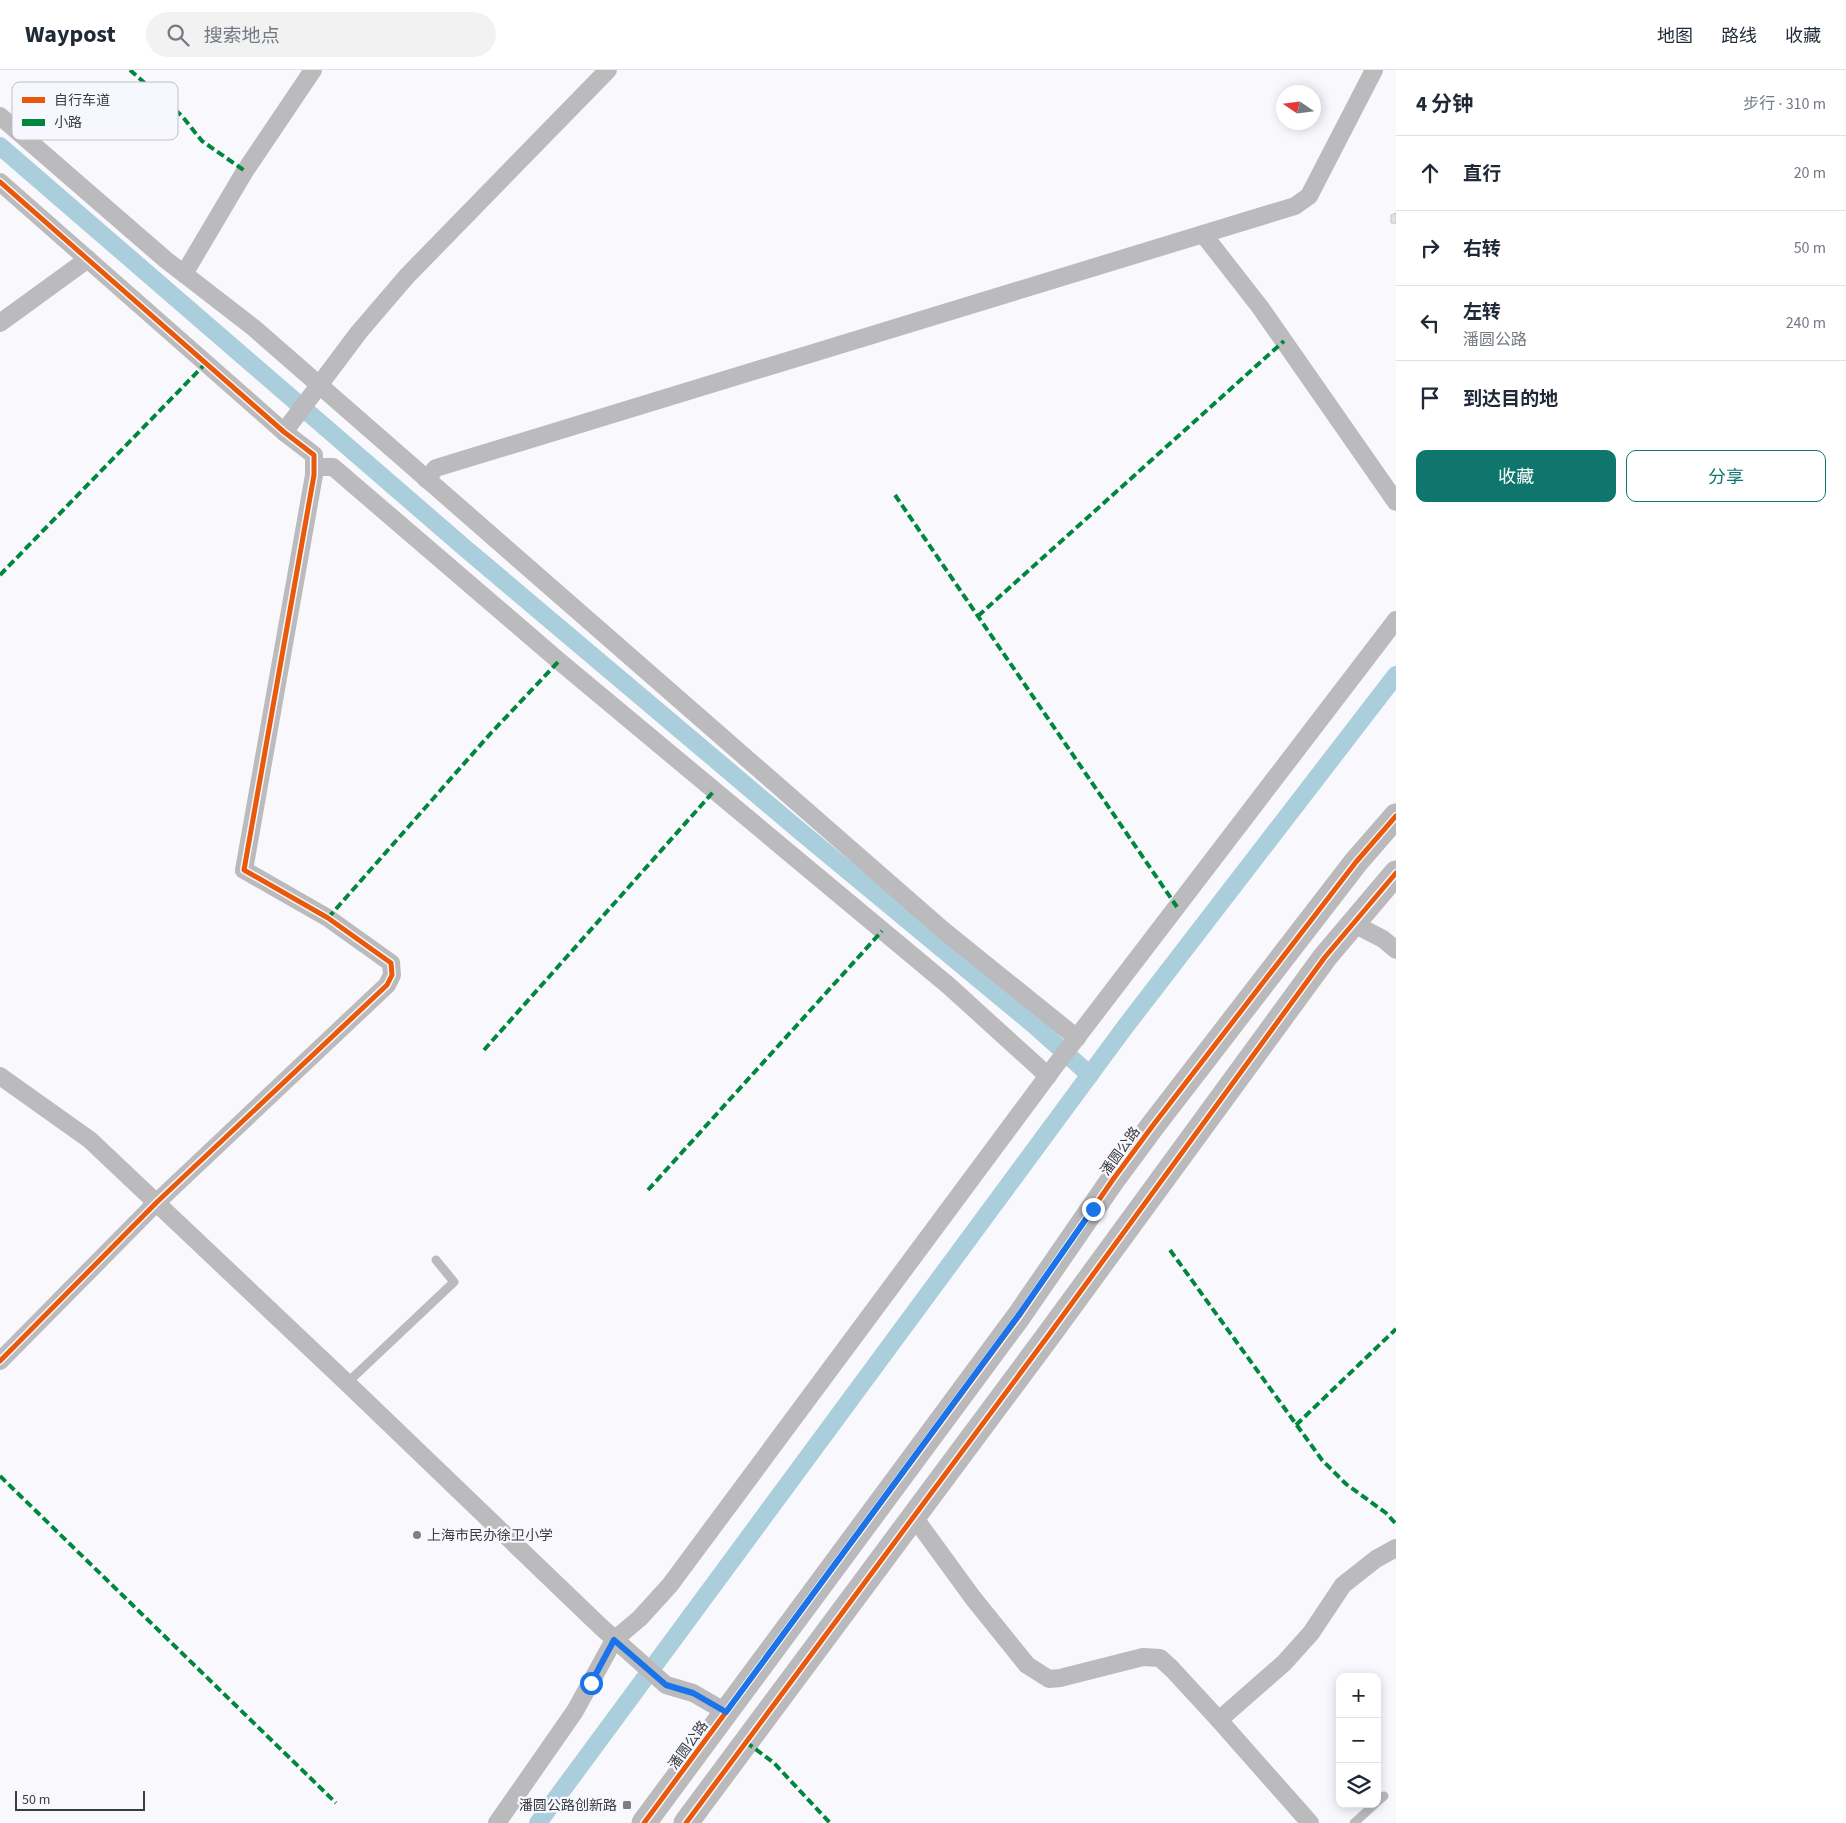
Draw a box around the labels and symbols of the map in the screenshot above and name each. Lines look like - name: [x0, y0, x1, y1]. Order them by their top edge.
- legend: [12, 82, 178, 140]
- north arrow: [1276, 85, 1321, 130]
- text: 自行车道: [54, 91, 110, 111]
- text: 小路: [54, 113, 82, 133]
- street label: 潘圆公路: [1096, 1123, 1145, 1180]
- route end: [1082, 1198, 1105, 1221]
- place label: 上海市民办徐卫小学: [427, 1526, 553, 1546]
- marker: 上海市民办徐卫小学: [411, 1529, 423, 1541]
- route start: [580, 1672, 603, 1695]
- street label: 潘圆公路: [664, 1717, 713, 1774]
- scale bar: [15, 1788, 145, 1811]
- place label: 潘圆公路创新路: [519, 1796, 617, 1816]
- marker: 潘圆公路创新路: [621, 1799, 633, 1811]

